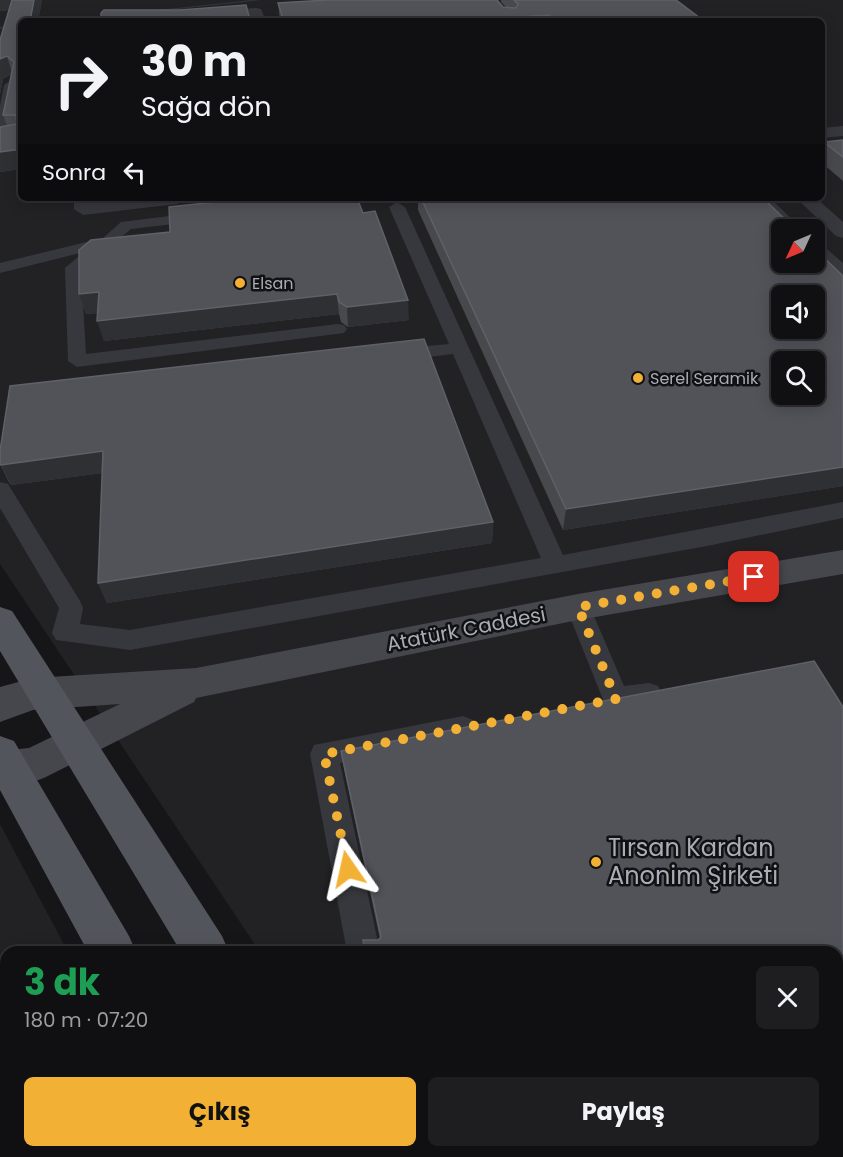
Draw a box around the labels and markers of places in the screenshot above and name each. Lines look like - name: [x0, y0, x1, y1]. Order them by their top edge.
- place label: Elsan: [252, 272, 294, 295]
- marker: Elsan: [233, 276, 247, 290]
- place label: Serel Seramik: [650, 367, 759, 390]
- marker: Serel Seramik: [631, 371, 645, 385]
- pin: [728, 551, 779, 602]
- place label: Tırsan Kardan Anonim Şirketi: [608, 831, 778, 892]
- marker: Tırsan Kardan Anonim Şirketi: [589, 855, 603, 869]

